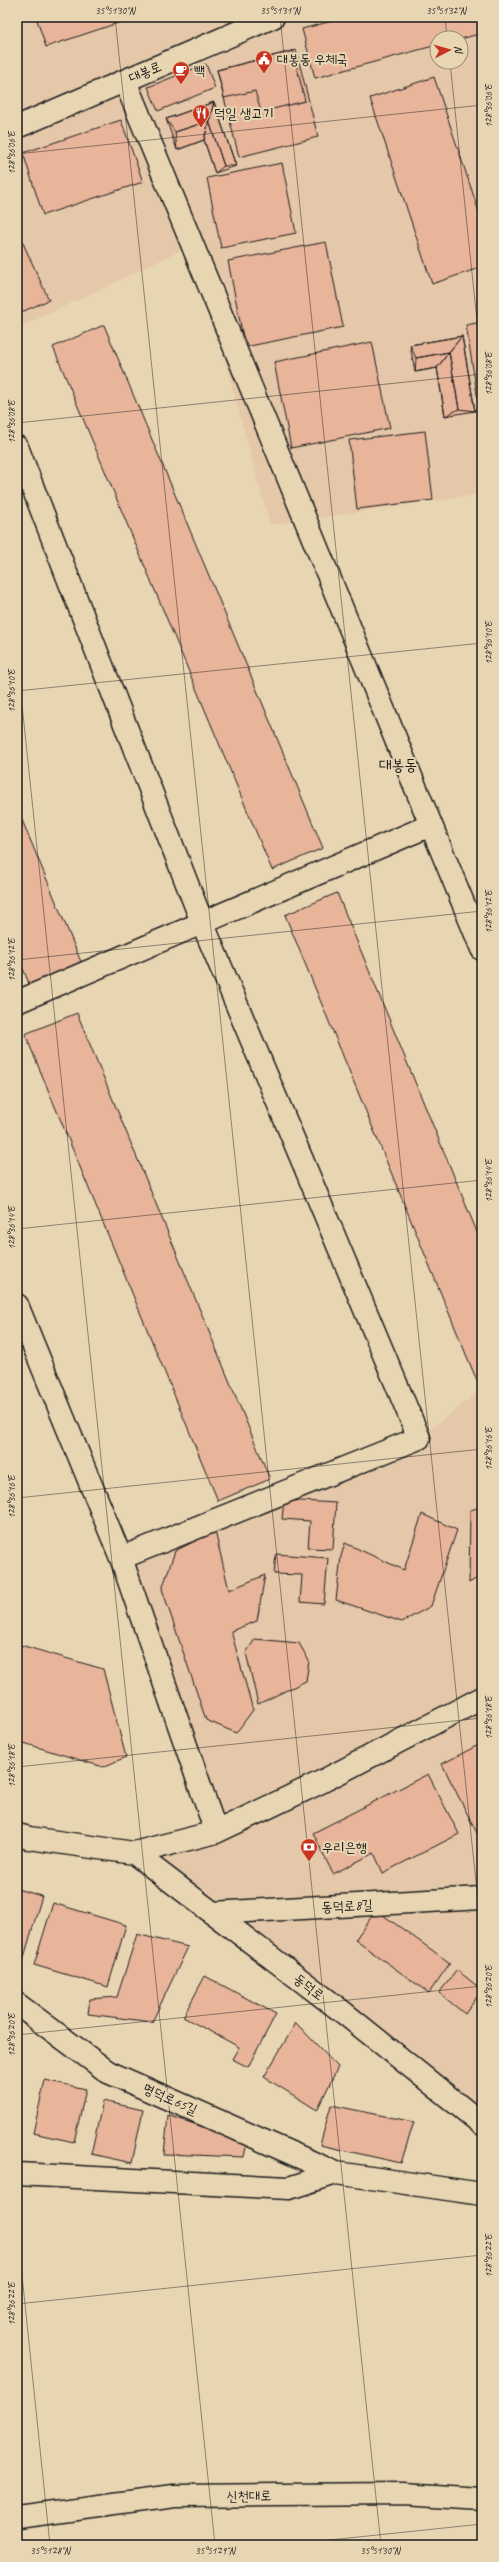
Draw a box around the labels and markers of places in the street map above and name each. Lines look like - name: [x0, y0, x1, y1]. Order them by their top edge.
- public building icon: 대봉동 우체국: [254, 49, 274, 74]
- place label: 대봉동 우체국: [277, 51, 348, 68]
- cafe icon: 빽: [171, 60, 191, 85]
- place label: 빽: [194, 62, 205, 79]
- restaurant icon: 덕일 생고기: [191, 103, 211, 128]
- place label: 덕일 생고기: [214, 105, 274, 122]
- bank icon: 우리은행: [299, 1837, 319, 1862]
- place label: 우리은행: [322, 1839, 367, 1856]

